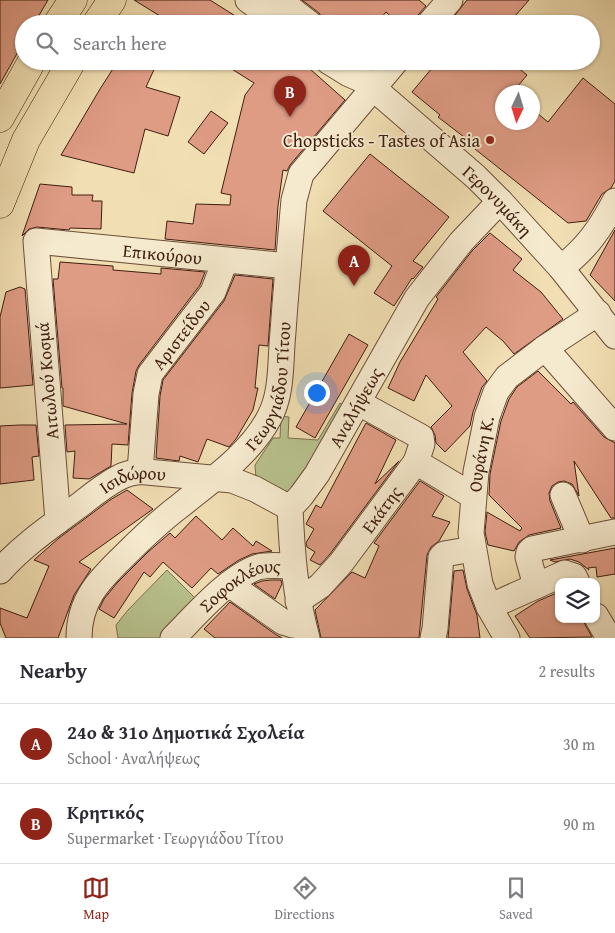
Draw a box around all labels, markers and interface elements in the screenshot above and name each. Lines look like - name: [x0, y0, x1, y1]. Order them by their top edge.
- search box: [15, 15, 600, 70]
- icon: search: [33, 29, 61, 57]
- text: Search here: [73, 29, 167, 57]
- pin: B: [274, 76, 306, 117]
- north arrow: [495, 85, 540, 130]
- place label: Chopsticks - Tastes of Asia: [283, 127, 480, 154]
- marker: Chopsticks - Tastes of Asia: [484, 134, 496, 146]
- street label: Γερονυμάκη: [457, 158, 539, 242]
- street label: Επικούρου: [122, 236, 203, 271]
- pin: A: [338, 245, 370, 286]
- street label: Αριστείδου: [145, 293, 217, 375]
- street label: Αιτωλού Κοσμά: [28, 321, 66, 441]
- street label: Γεωργιάδου Τίτου: [238, 321, 297, 456]
- street label: Αναλήψεως: [321, 361, 389, 452]
- your location: [304, 380, 330, 406]
- street label: Ουράνη Κ.: [461, 413, 500, 493]
- street label: Ισιδώρου: [93, 458, 167, 500]
- street label: Εκάτης: [354, 479, 408, 539]
- street label: Σοφοκλέους: [193, 552, 281, 618]
- map controls: [555, 578, 600, 623]
- button: layers: [555, 578, 600, 623]
- text: Nearby: [20, 655, 87, 686]
- text: 2 results: [538, 659, 595, 683]
- text: 24ο & 31ο Δημοτικά Σχολεία: [67, 718, 305, 746]
- text: A: [31, 732, 41, 756]
- text: 30 m: [563, 732, 595, 756]
- text: School · Αναλήψεως: [67, 746, 200, 770]
- text: Κρητικός: [67, 798, 144, 826]
- text: B: [31, 812, 41, 836]
- text: 90 m: [563, 812, 595, 836]
- text: Supermarket · Γεωργιάδου Τίτου: [67, 826, 284, 850]
- tab: Map: [82, 874, 110, 924]
- tab: Directions: [274, 874, 335, 924]
- tab: Saved: [499, 874, 533, 924]

